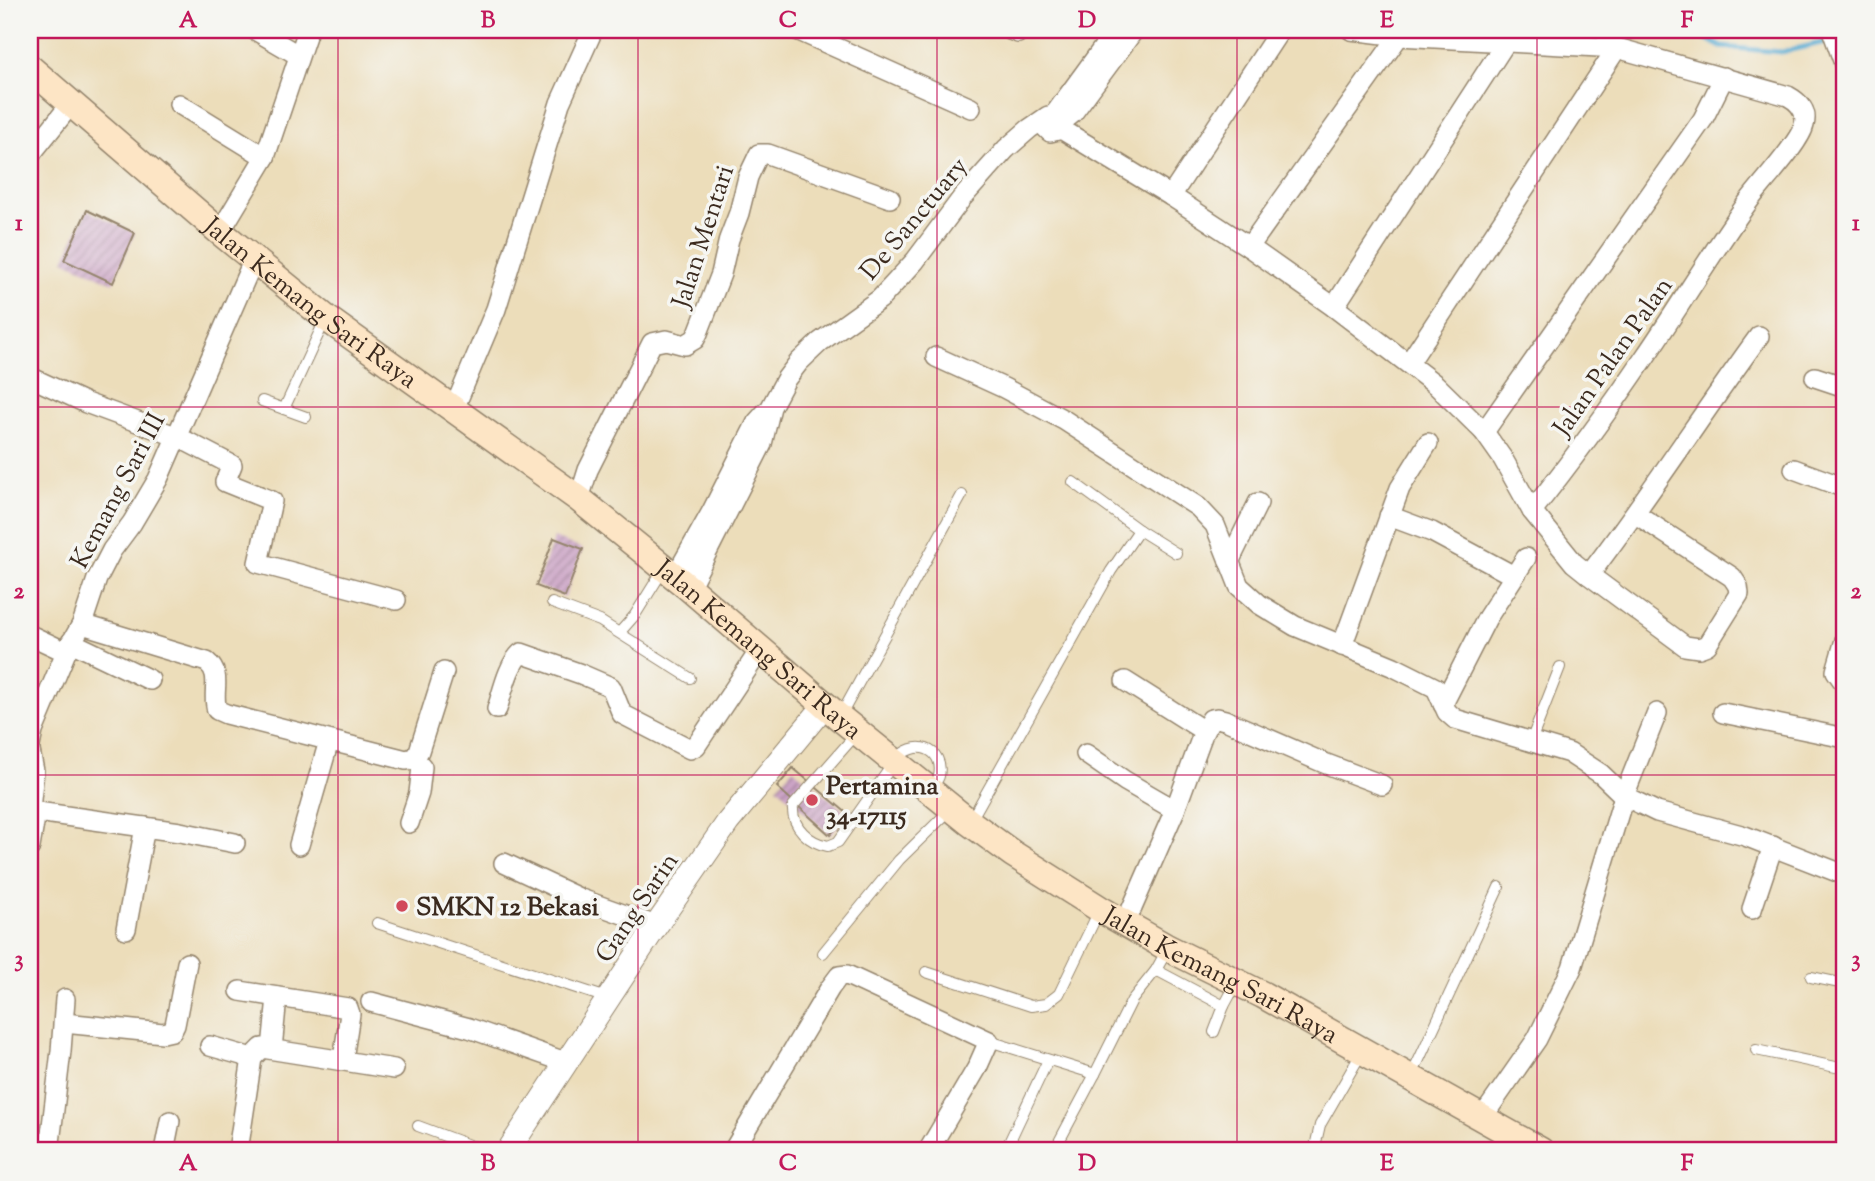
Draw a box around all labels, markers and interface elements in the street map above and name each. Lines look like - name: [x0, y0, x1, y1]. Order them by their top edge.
- text: A: [179, 5, 198, 38]
- text: B: [481, 5, 496, 38]
- text: C: [779, 5, 797, 38]
- text: D: [1078, 5, 1096, 38]
- text: E: [1380, 5, 1394, 38]
- text: F: [1681, 5, 1694, 38]
- street label: De Sanctuary: [852, 150, 978, 289]
- street label: Jalan Mentari: [663, 161, 745, 315]
- text: 1: [15, 208, 23, 241]
- street label: Jalan Kemang Sari Raya: [193, 208, 424, 399]
- text: 1: [1852, 208, 1860, 241]
- street label: Jalan Palan Palan: [1544, 270, 1683, 446]
- street label: Kemang Sari III: [62, 406, 176, 576]
- street label: Jalan Kemang Sari Raya: [645, 551, 869, 750]
- text: 2: [14, 576, 25, 609]
- text: 2: [1851, 576, 1862, 609]
- place label: Pertamina 34-17115: [826, 769, 939, 836]
- marker: Pertamina 34-17115: [804, 792, 820, 808]
- street label: Gang Sarin: [587, 846, 689, 971]
- place label: SMKN 12 Bekasi: [416, 890, 599, 927]
- marker: SMKN 12 Bekasi: [394, 898, 410, 914]
- street label: Jalan Kemang Sari Raya: [1094, 898, 1344, 1054]
- text: 3: [14, 944, 24, 977]
- text: 3: [1851, 944, 1861, 977]
- text: A: [179, 1148, 198, 1181]
- text: B: [481, 1148, 496, 1181]
- text: C: [779, 1148, 797, 1181]
- text: D: [1078, 1148, 1096, 1181]
- text: E: [1380, 1148, 1394, 1181]
- text: F: [1681, 1148, 1694, 1181]

